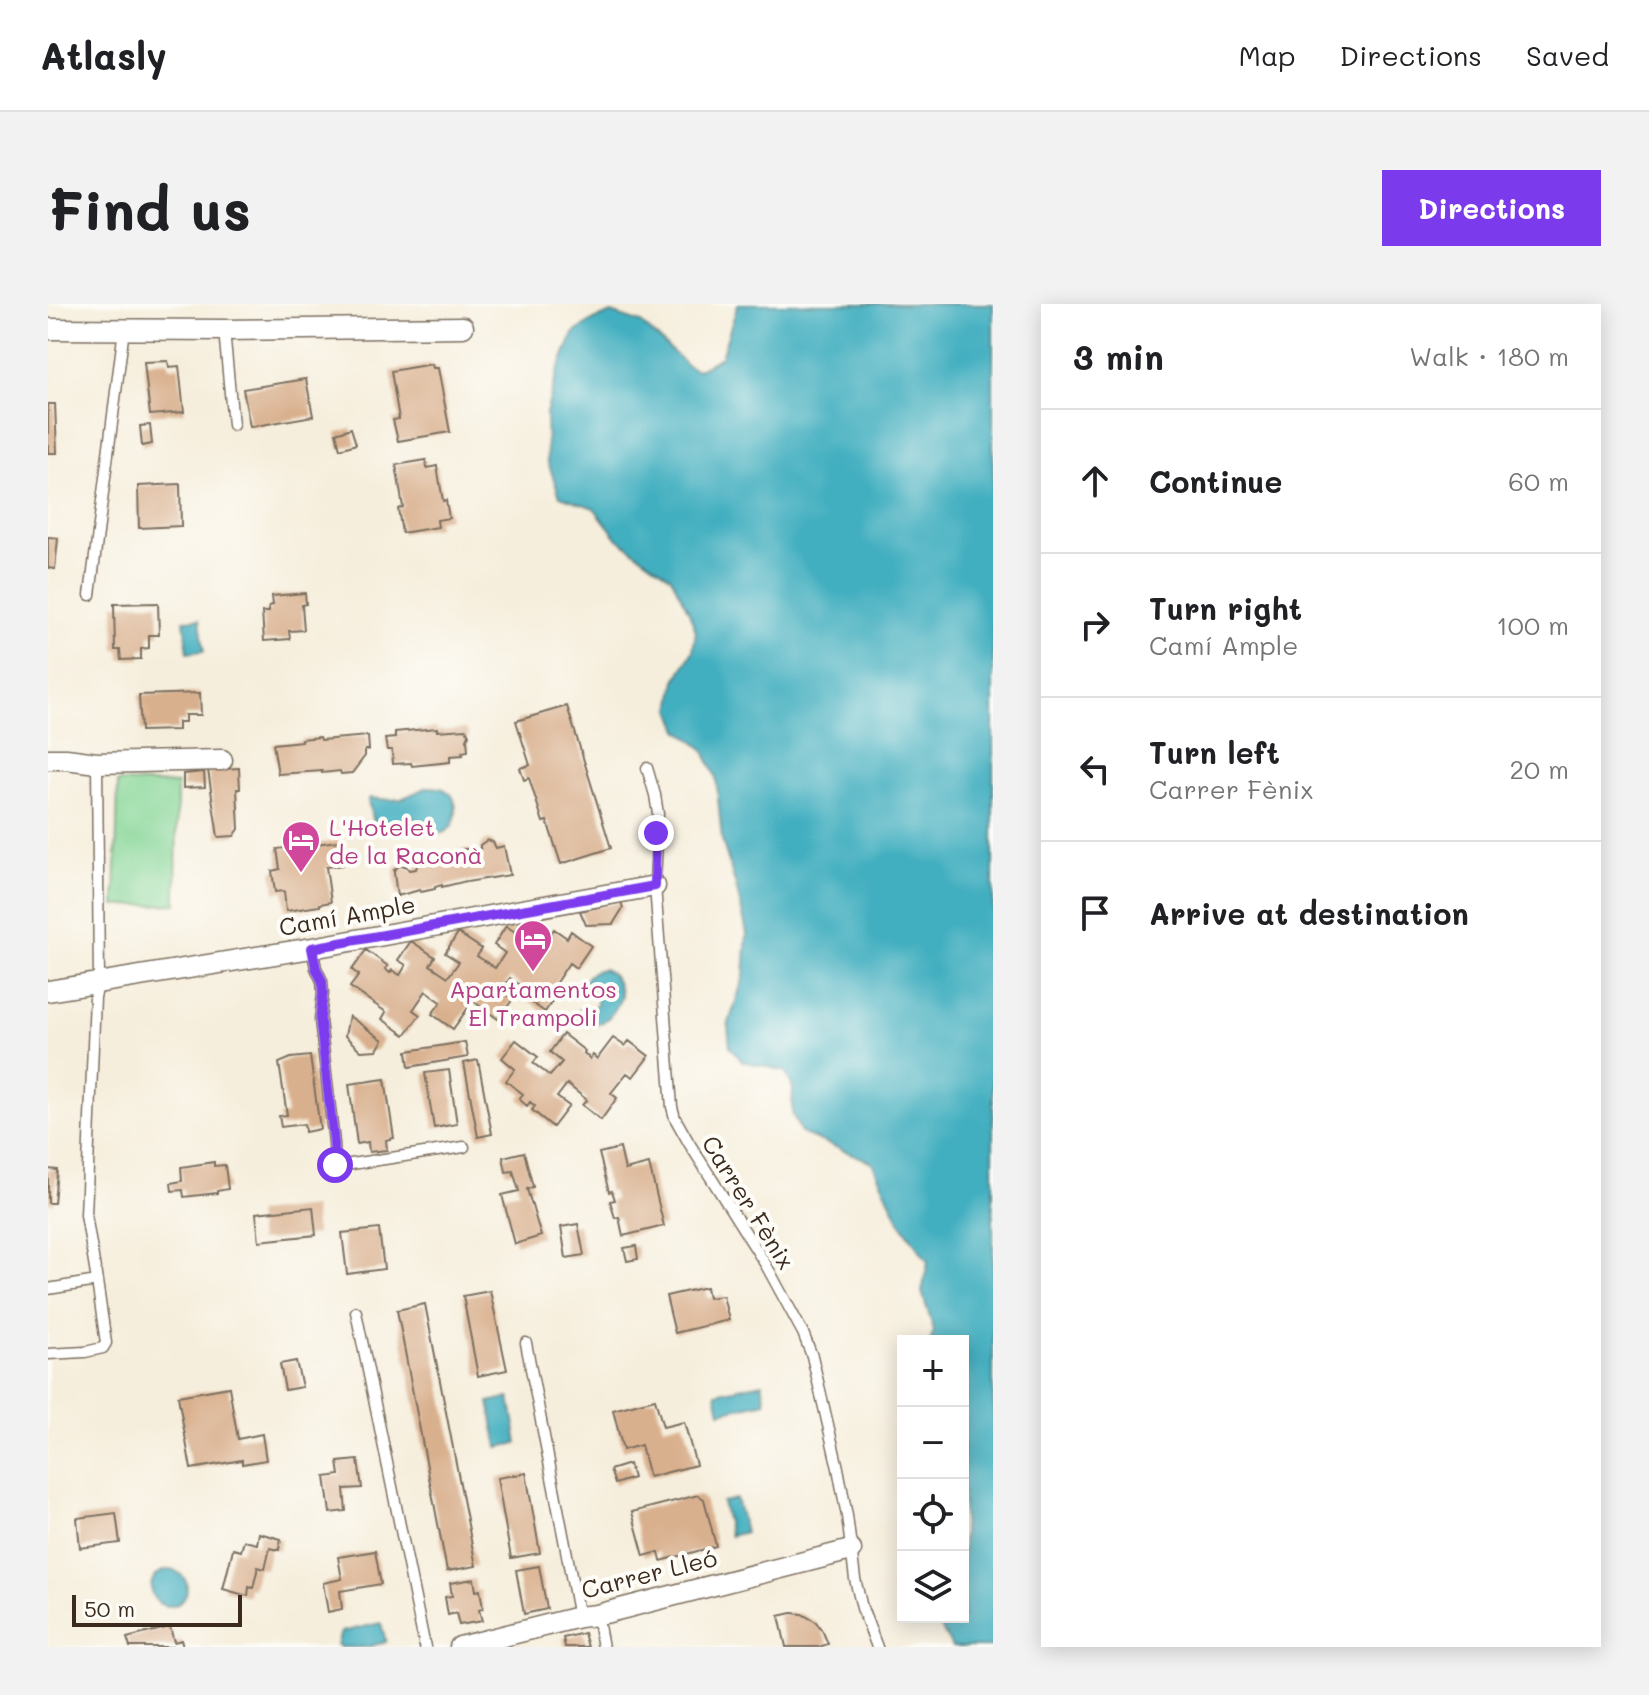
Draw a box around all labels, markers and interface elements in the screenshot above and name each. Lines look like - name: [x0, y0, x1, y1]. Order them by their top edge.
- text: Atlasly: [40, 30, 167, 80]
- text: Map: [1239, 37, 1296, 73]
- text: Directions: [1340, 37, 1482, 73]
- text: Saved: [1526, 37, 1609, 73]
- button: Directions: [1382, 170, 1601, 246]
- text: Find us: [48, 172, 251, 245]
- text: 3 min: [1073, 334, 1164, 379]
- text: Walk · 180 m: [1409, 339, 1569, 373]
- icon: ahead: [1073, 459, 1117, 503]
- text: Continue: [1149, 461, 1282, 501]
- text: 60 m: [1508, 464, 1569, 498]
- text: Turn right: [1149, 588, 1302, 628]
- icon: right: [1073, 603, 1117, 647]
- text: 100 m: [1496, 608, 1569, 642]
- text: Camí Ample: [1149, 628, 1298, 662]
- text: Turn left: [1149, 732, 1280, 772]
- icon: left: [1073, 747, 1117, 791]
- text: 20 m: [1509, 752, 1569, 786]
- text: Carrer Fènix: [1149, 772, 1314, 806]
- place label: L'Hotelet de la Raconà: [329, 811, 482, 870]
- route end: [638, 815, 674, 851]
- hotel icon: L'Hotelet de la Raconà: [280, 819, 322, 874]
- street label: Camí Ample: [276, 888, 418, 942]
- icon: arrive: [1073, 891, 1117, 935]
- text: Arrive at destination: [1149, 893, 1469, 933]
- hotel icon: Apartamentos El Trampoli: [512, 918, 554, 973]
- place label: Apartamentos El Trampoli: [449, 973, 617, 1032]
- street label: Carrer Fènix: [696, 1129, 802, 1275]
- route start: [317, 1147, 353, 1183]
- map controls: [897, 1335, 969, 1623]
- button: +: [897, 1335, 969, 1407]
- button: −: [897, 1407, 969, 1479]
- button: locate: [897, 1479, 969, 1551]
- street label: Carrer Lleó: [578, 1541, 720, 1605]
- button: layers: [897, 1551, 969, 1623]
- scale bar: [72, 1591, 242, 1627]
- text: 50 m: [84, 1594, 135, 1623]

